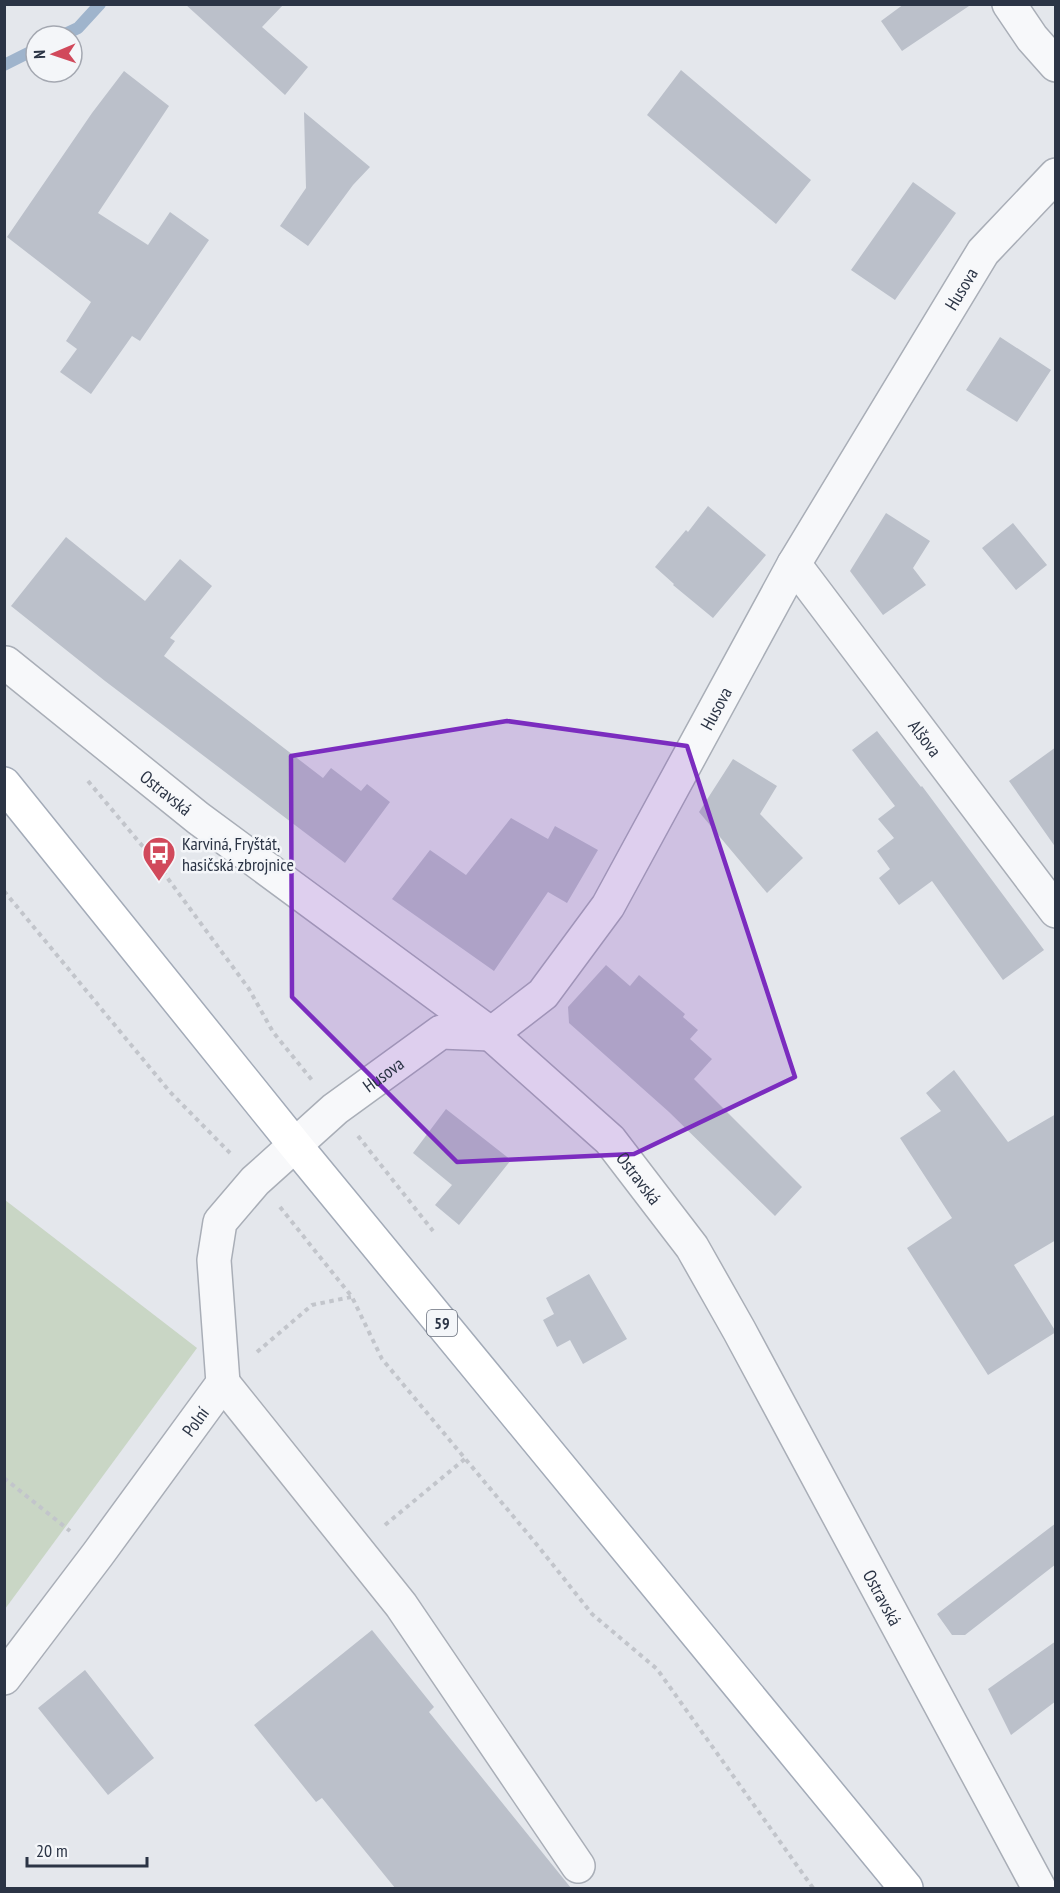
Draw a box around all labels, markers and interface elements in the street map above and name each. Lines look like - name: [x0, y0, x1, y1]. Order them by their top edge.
- north arrow: [24, 24, 84, 84]
- text: N: [29, 50, 49, 59]
- street label: Husova: [939, 263, 982, 314]
- street label: Husova: [695, 683, 737, 734]
- street label: Alšova: [904, 715, 947, 761]
- street label: Ostravská: [136, 764, 197, 820]
- place label: Karviná, Fryštát, hasičská zbrojnice: [182, 832, 294, 876]
- bus stop icon: Karviná, Fryštát, hasičská zbrojnice: [141, 835, 177, 882]
- street label: Husova: [358, 1052, 408, 1097]
- street label: Ostravská: [612, 1147, 667, 1209]
- road number: 59: [427, 1310, 457, 1336]
- street label: Polní: [176, 1402, 214, 1441]
- street label: Ostravská: [858, 1565, 907, 1629]
- scale bar: [27, 1830, 147, 1868]
- text: 20 m: [36, 1839, 68, 1862]

